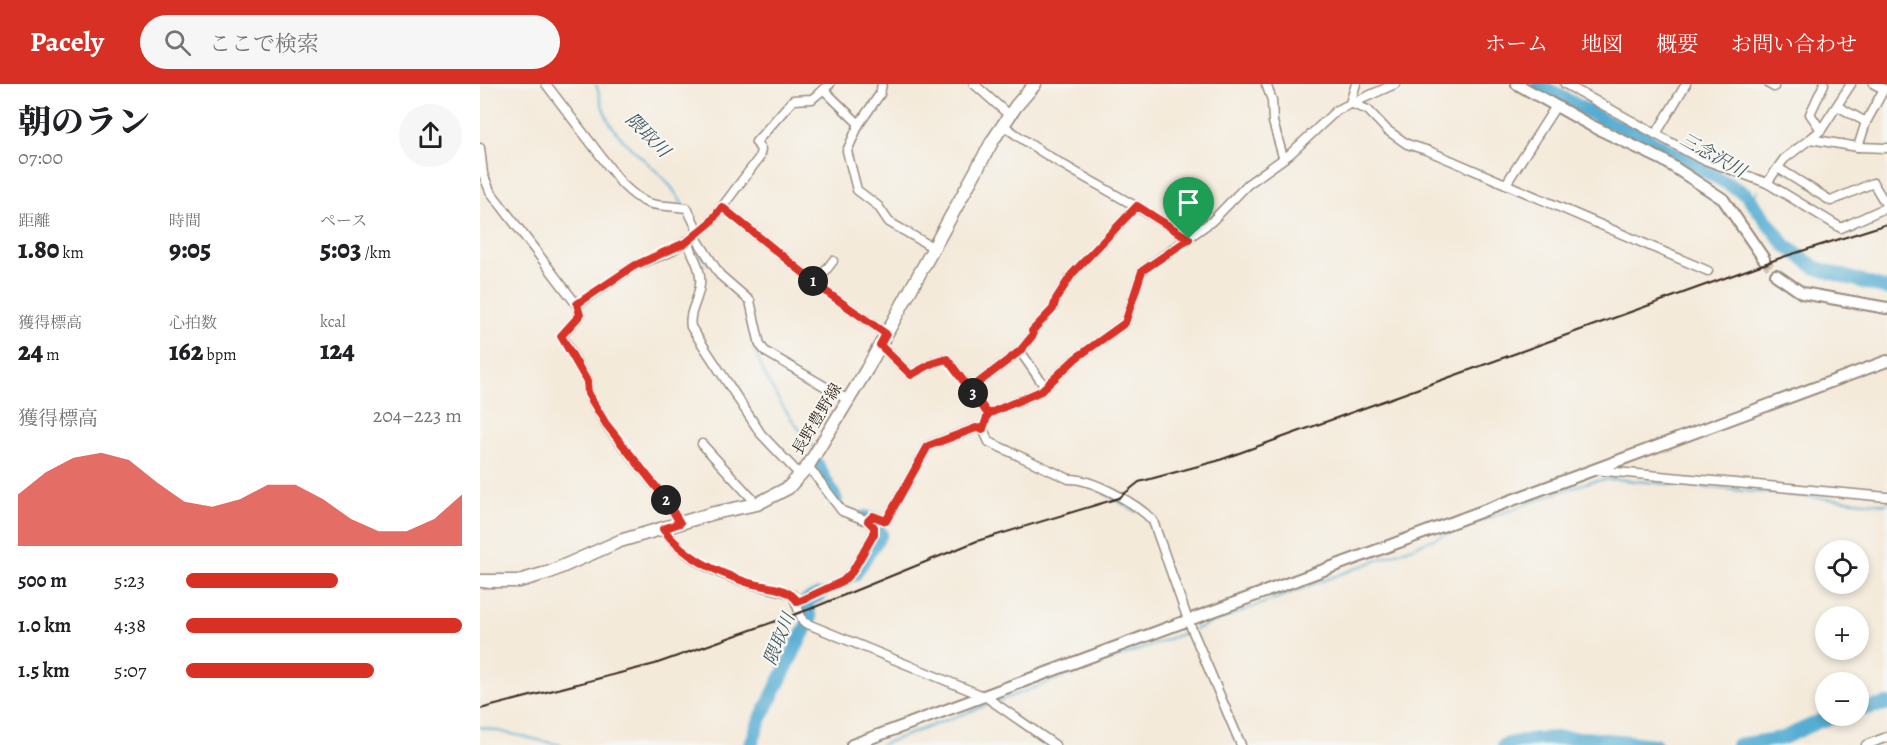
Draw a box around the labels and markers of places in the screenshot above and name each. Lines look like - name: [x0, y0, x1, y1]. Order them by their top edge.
- pin: [1163, 177, 1214, 239]
- pin: 1: [798, 266, 828, 296]
- pin: 3: [958, 378, 988, 408]
- pin: 2: [651, 485, 681, 515]

